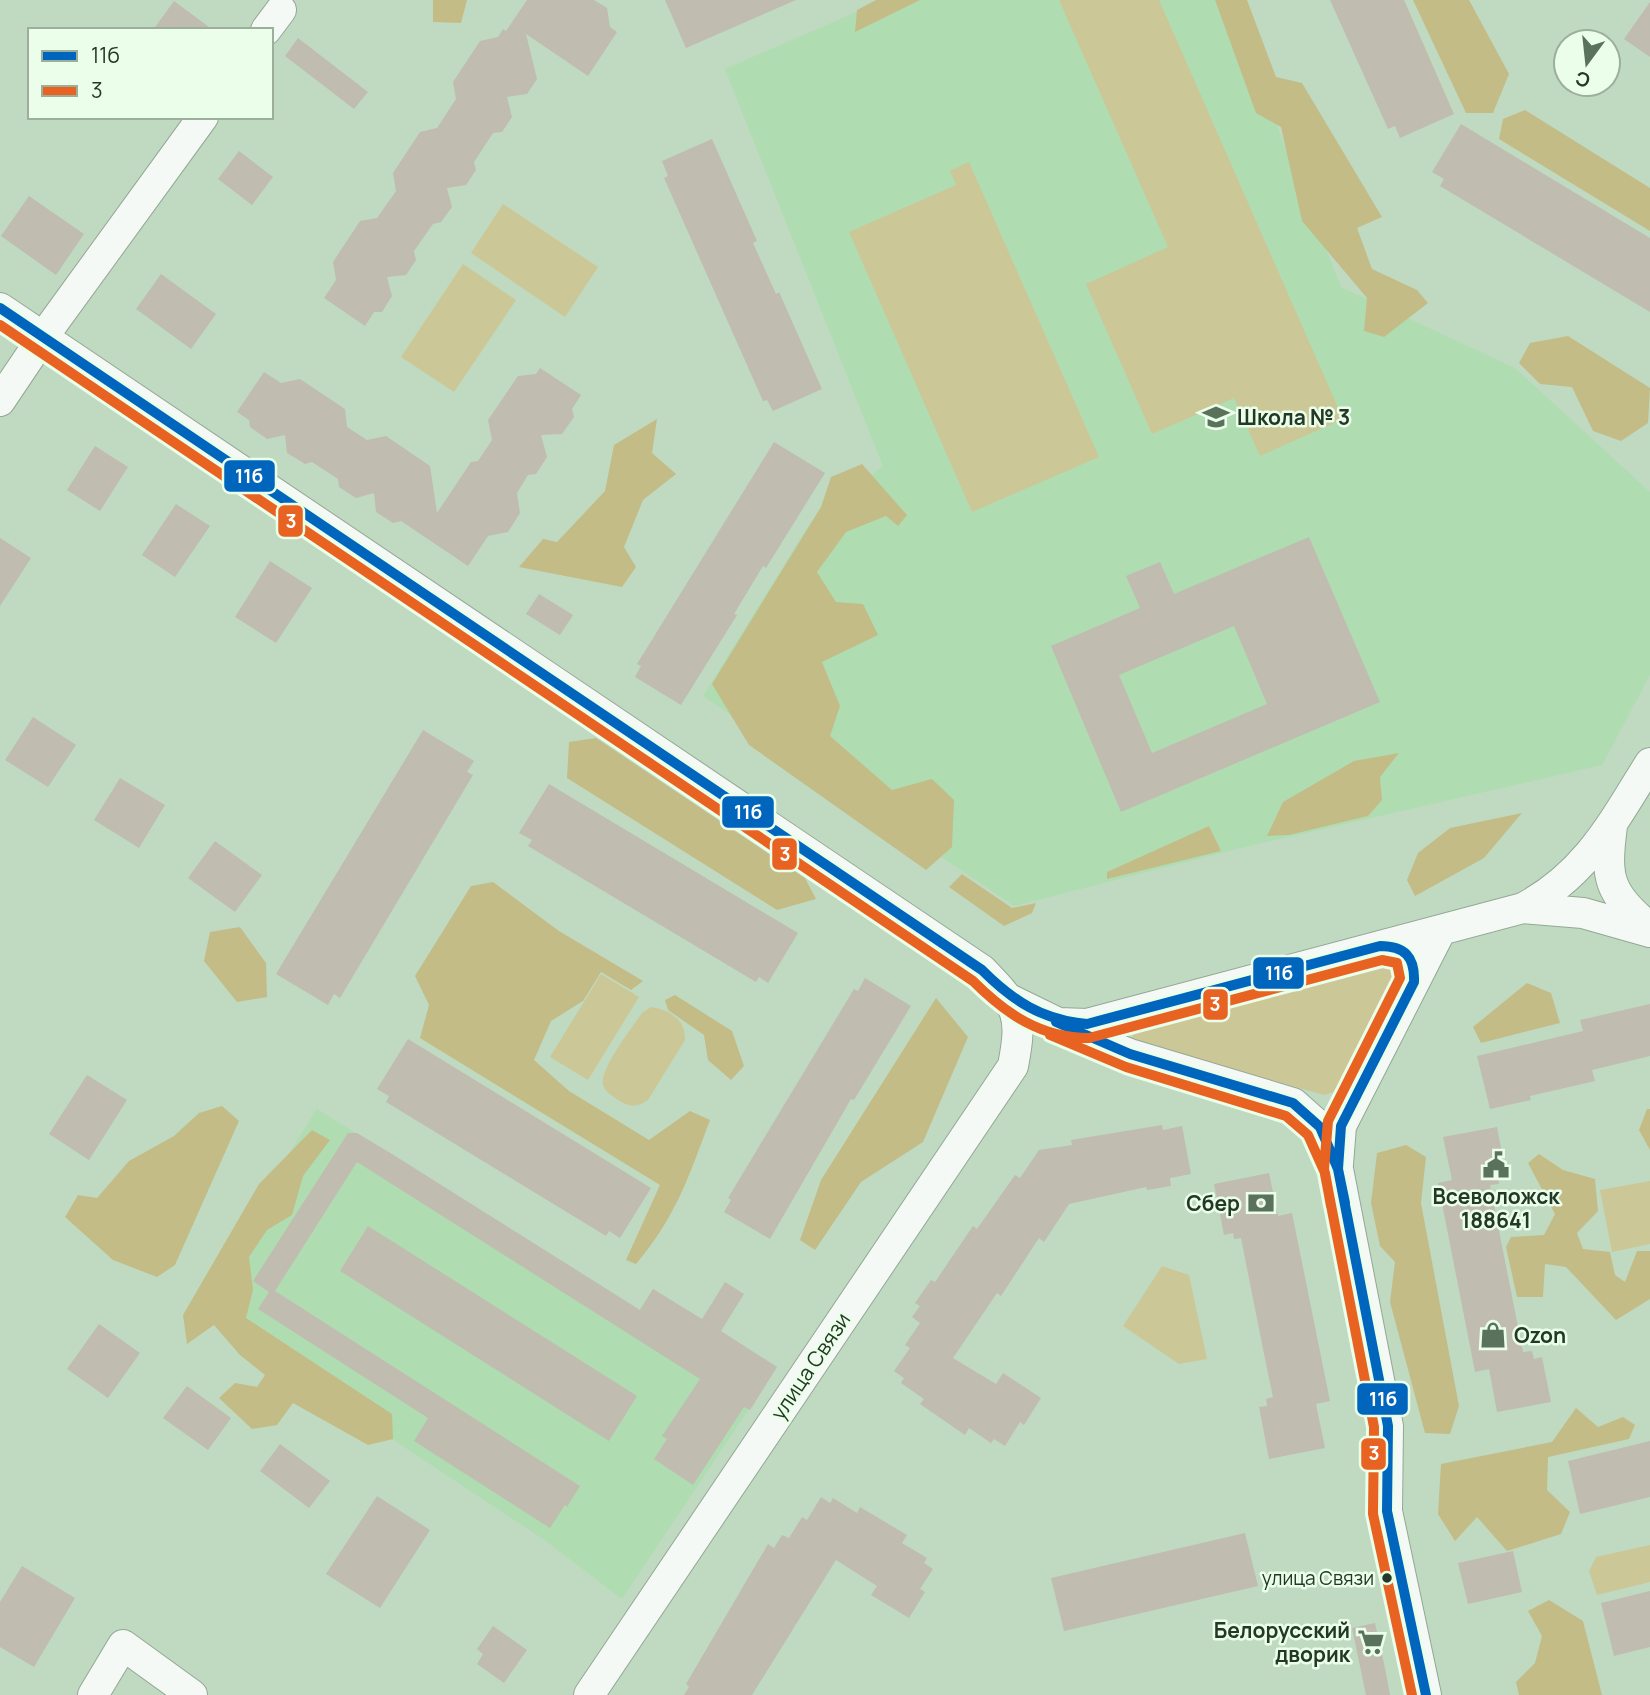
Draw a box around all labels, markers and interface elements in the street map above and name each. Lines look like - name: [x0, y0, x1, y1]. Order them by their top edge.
- legend: [28, 28, 273, 119]
- north arrow: [1552, 28, 1622, 98]
- text: 11б: [91, 41, 120, 69]
- text: С: [1572, 65, 1593, 94]
- text: 3: [91, 76, 103, 104]
- school or university icon: Школа № 3: [1201, 402, 1231, 432]
- place label: Школа № 3: [1237, 403, 1350, 431]
- line badge: 11б: [223, 459, 276, 493]
- text: 11б: [235, 463, 263, 489]
- line badge: 3: [277, 504, 304, 538]
- text: 3: [285, 508, 297, 534]
- line badge: 11б: [721, 795, 775, 829]
- text: 11б: [734, 799, 762, 825]
- line badge: 3: [771, 837, 798, 871]
- text: 3: [779, 841, 791, 867]
- line badge: 11б: [1252, 956, 1305, 990]
- text: 11б: [1265, 960, 1293, 986]
- line badge: 3: [1202, 988, 1229, 1021]
- text: 3: [1209, 991, 1221, 1017]
- public building icon: Всеволожск 188641: [1481, 1150, 1511, 1180]
- place label: Всеволожск 188641: [1432, 1182, 1560, 1234]
- bank icon: Сбер: [1246, 1188, 1276, 1218]
- place label: Сбер: [1186, 1189, 1240, 1217]
- street label: улица Связи: [764, 1307, 856, 1425]
- shop icon: Ozon: [1478, 1320, 1508, 1350]
- place label: Ozon: [1514, 1321, 1566, 1349]
- line badge: 11б: [1356, 1382, 1409, 1416]
- text: 11б: [1369, 1386, 1397, 1412]
- line badge: 3: [1360, 1437, 1387, 1471]
- text: 3: [1368, 1440, 1380, 1466]
- place label: улица Связи: [1262, 1565, 1374, 1591]
- marker: улица Связи: [1380, 1571, 1394, 1585]
- place label: Белорусский дворик: [1214, 1616, 1351, 1668]
- supermarket icon: Белорусский дворик: [1356, 1627, 1386, 1657]

